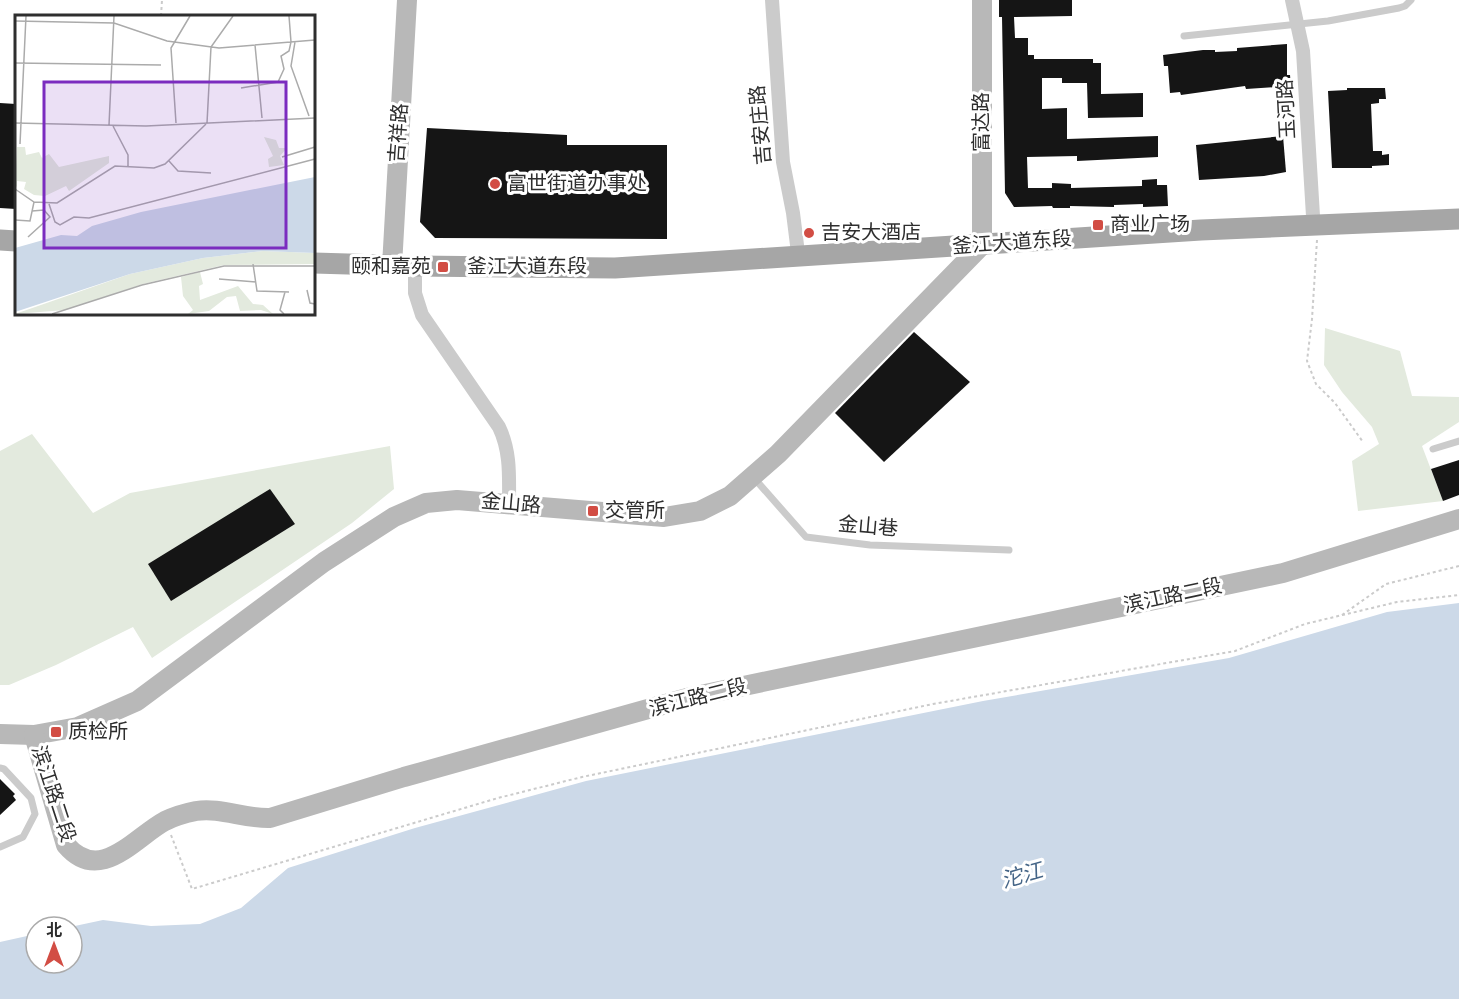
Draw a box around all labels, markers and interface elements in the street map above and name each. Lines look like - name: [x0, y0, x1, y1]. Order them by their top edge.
- inset map: [15, 15, 315, 315]
- street label: 玉河路: [1273, 78, 1301, 140]
- street label: 吉安庄路: [746, 84, 776, 166]
- street label: 富达路: [970, 92, 994, 152]
- street label: 吉祥路: [385, 102, 413, 164]
- place label: 富世街道办事处: [507, 172, 647, 196]
- marker: 富世街道办事处: [488, 177, 502, 191]
- place label: 商业广场: [1110, 213, 1190, 237]
- marker: 商业广场: [1091, 218, 1105, 232]
- place label: 吉安大酒店: [821, 221, 921, 245]
- marker: 吉安大酒店: [802, 226, 816, 240]
- street label: 釜江大道东段: [951, 227, 1073, 259]
- place label: 颐和嘉苑: [351, 255, 431, 279]
- street label: 釜江大道东段: [467, 255, 587, 279]
- marker: 颐和嘉苑: [436, 260, 450, 274]
- street label: 金山路: [480, 489, 542, 519]
- place label: 交管所: [605, 499, 665, 523]
- marker: 交管所: [586, 504, 600, 518]
- street label: 金山巷: [837, 512, 899, 542]
- street label: 滨江路二段: [1122, 574, 1224, 618]
- street label: 滨江路二段: [647, 674, 749, 722]
- place label: 质检所: [68, 720, 128, 744]
- marker: 质检所: [49, 725, 63, 739]
- street label: 滨江路二段: [26, 743, 80, 845]
- water label: 沱江: [998, 858, 1048, 894]
- north arrow: [24, 915, 84, 975]
- text: 北: [46, 922, 62, 941]

